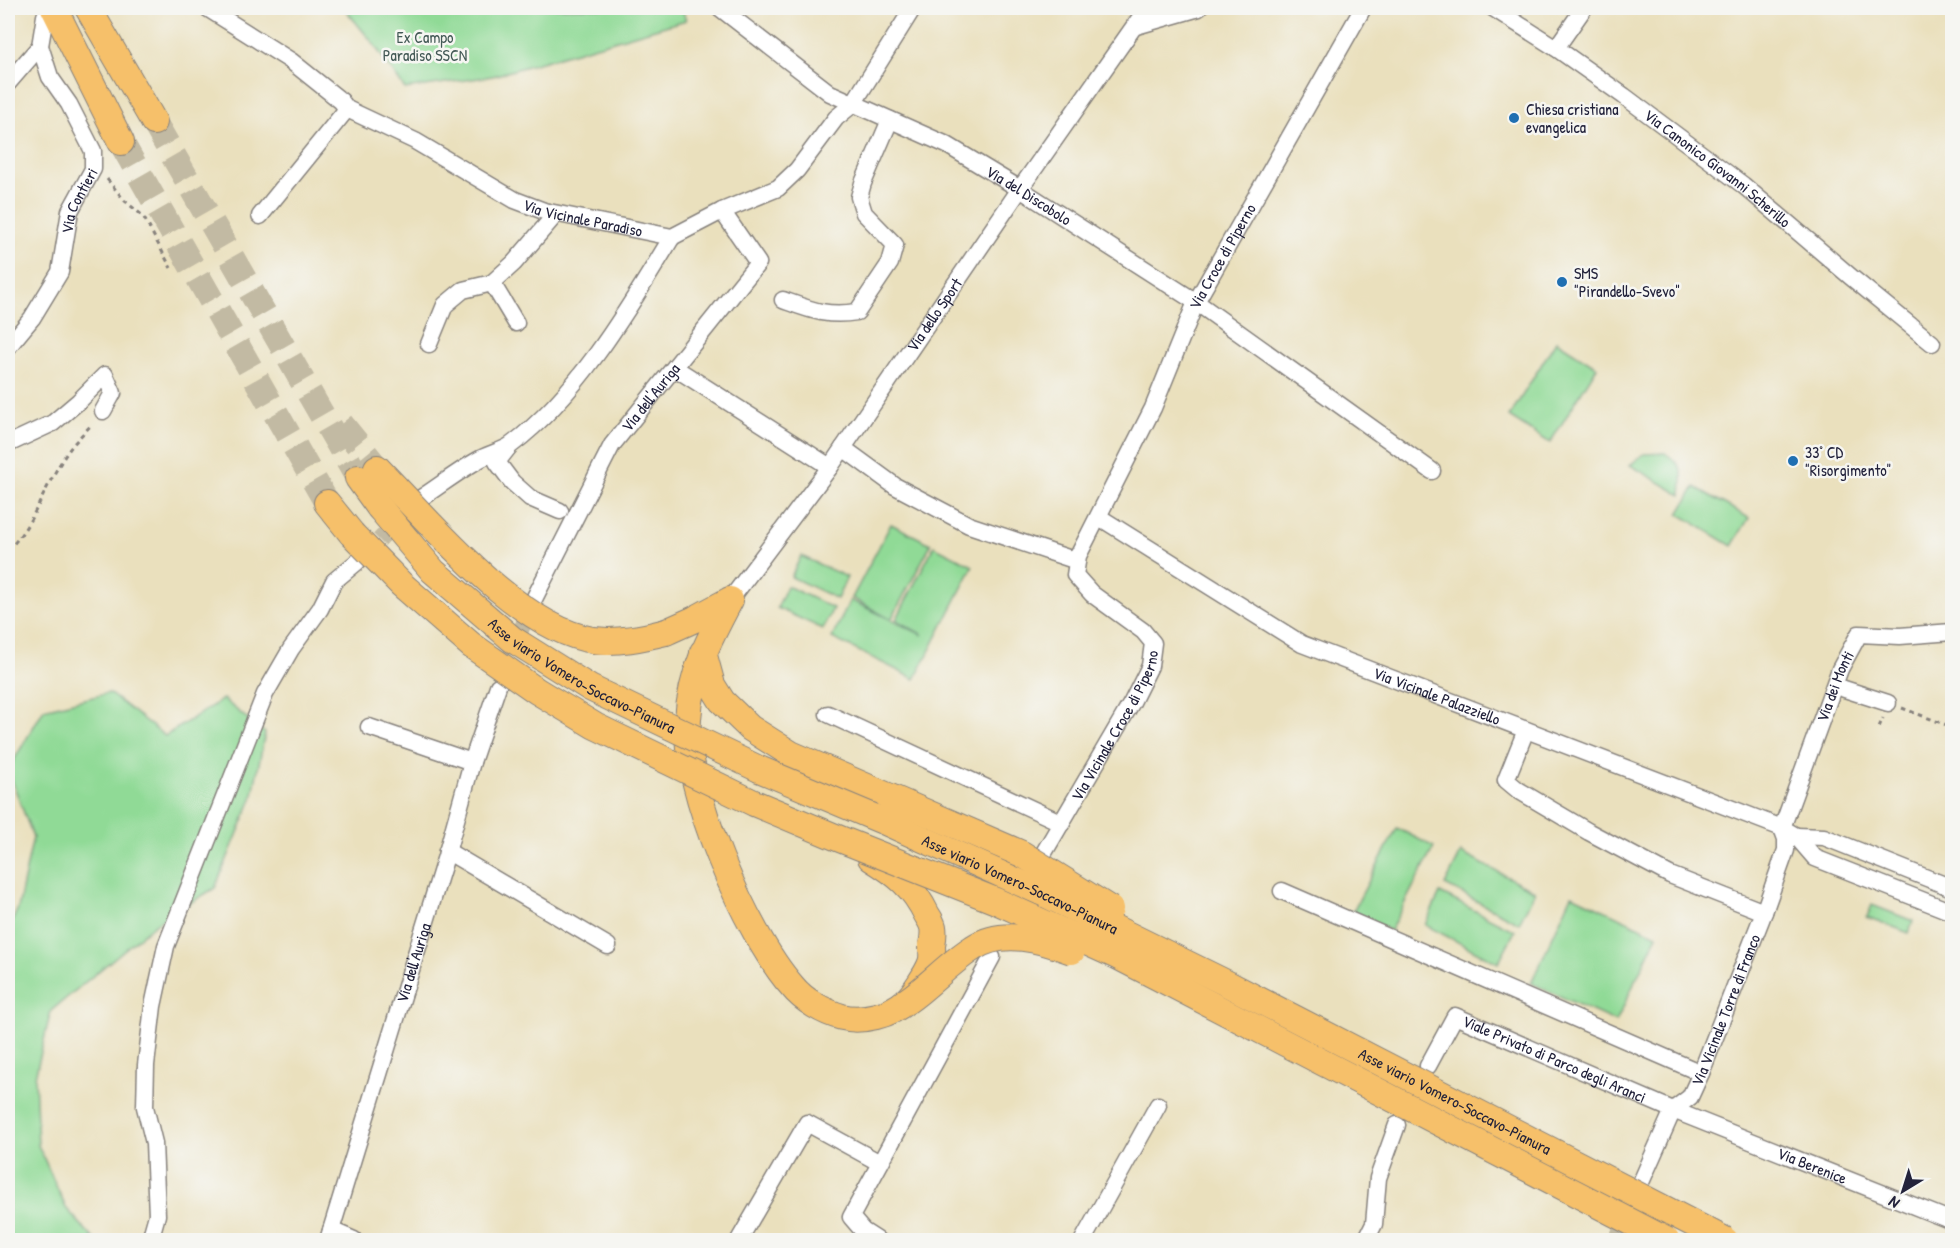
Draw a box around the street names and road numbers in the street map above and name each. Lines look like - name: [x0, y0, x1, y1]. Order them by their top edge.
- street label: Via Canonico Giovanni Scherillo: [1640, 104, 1796, 232]
- street label: Via del Discobolo: [982, 160, 1076, 231]
- street label: Via Contieri: [56, 164, 103, 235]
- street label: Via Vicinale Paradiso: [520, 193, 645, 242]
- street label: Via Croce di Piperno: [1183, 199, 1261, 312]
- street label: Via dello Sport: [901, 273, 967, 356]
- street label: Via dell'Auriga: [616, 358, 685, 436]
- street label: Asse viario Vomero-Soccavo-Pianura: [484, 612, 679, 738]
- street label: Via dei Monti: [1811, 647, 1859, 725]
- street label: Via Vicinale Croce di Piperno: [1066, 649, 1163, 805]
- street label: Via Vicinale Palazziello: [1370, 661, 1504, 730]
- street label: Asse viario Vomero-Soccavo-Pianura: [919, 829, 1122, 939]
- street label: Via dell'Auriga: [391, 920, 436, 1005]
- street label: Via Vicinale Torre di Franco: [1686, 930, 1765, 1089]
- street label: Viale Privato di Parco degli Aranci: [1459, 1010, 1649, 1108]
- street label: Asse viario Vomero-Soccavo-Pianura: [1355, 1042, 1555, 1160]
- street label: Via Berenice: [1774, 1142, 1851, 1189]

